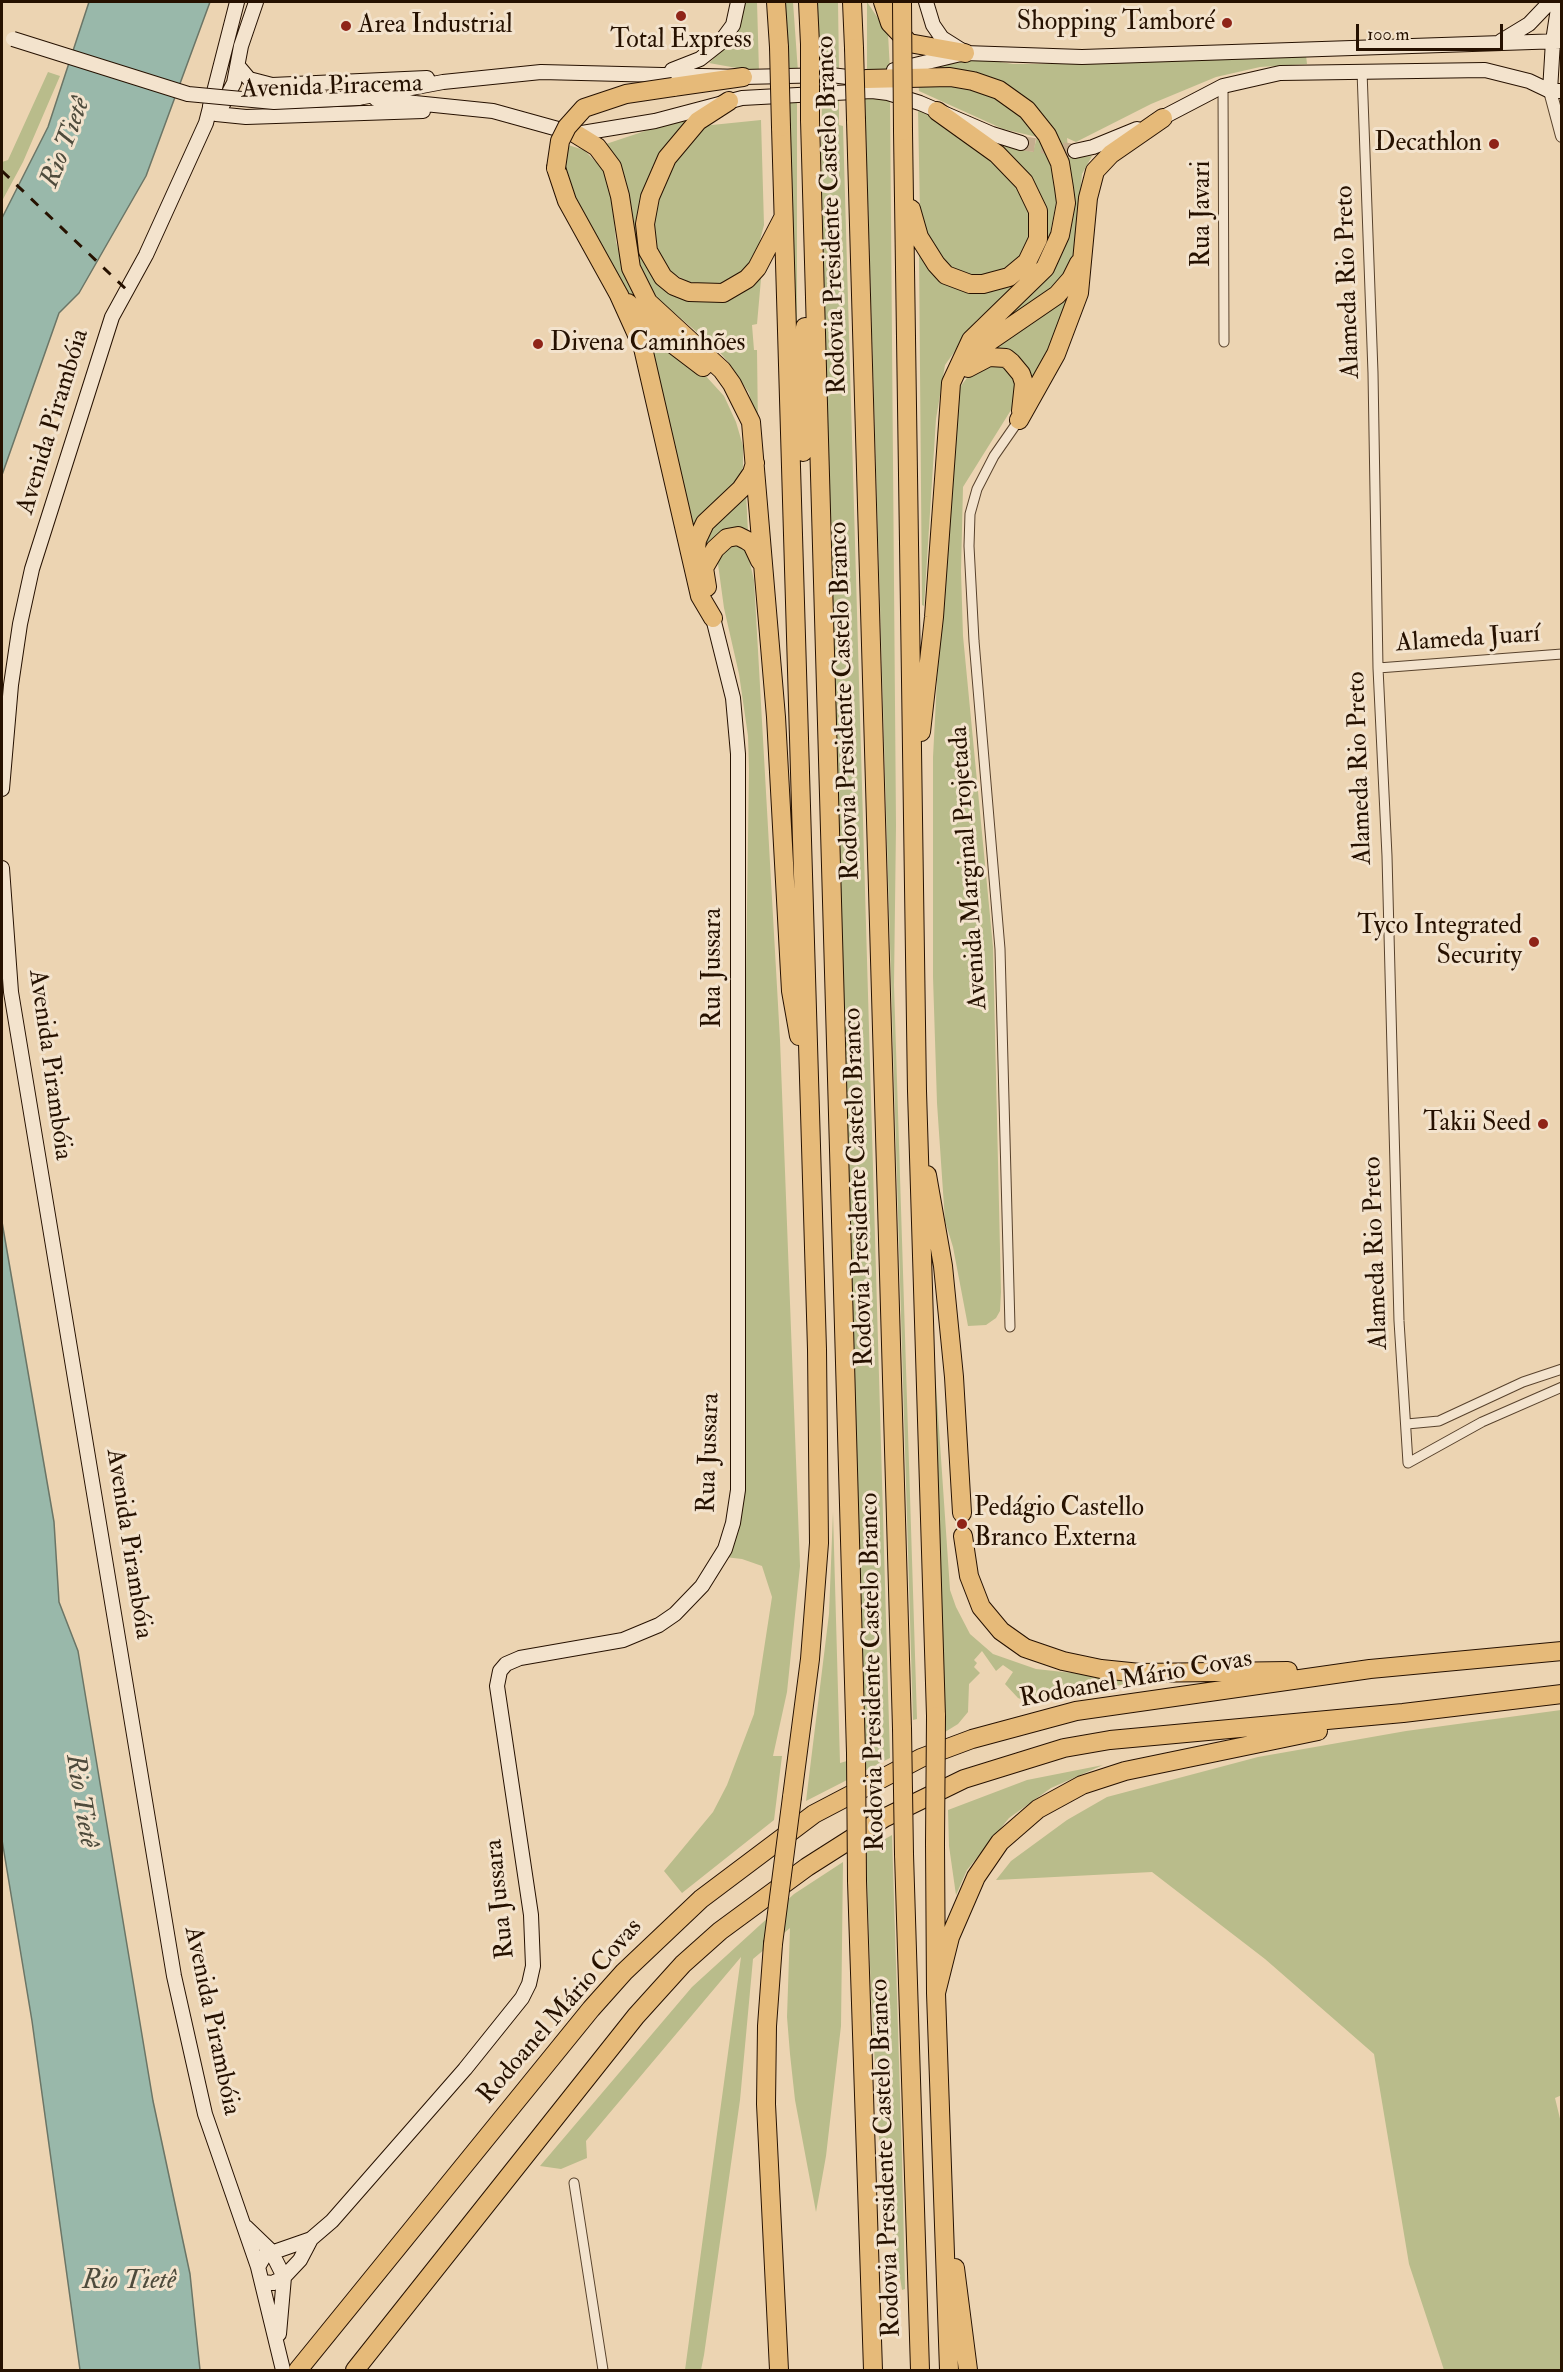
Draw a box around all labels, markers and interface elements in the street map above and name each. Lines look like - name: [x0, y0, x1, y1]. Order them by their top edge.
- place label: Shopping Tamboré: [1017, 7, 1215, 39]
- marker: Total Express: [674, 9, 688, 23]
- place label: Area Industrial: [358, 10, 513, 42]
- scale bar: [1359, 12, 1506, 50]
- marker: Shopping Tamboré: [1220, 16, 1234, 30]
- marker: Area Industrial: [339, 19, 353, 33]
- text: 100 m: [1367, 23, 1410, 46]
- place label: Total Express: [610, 25, 752, 57]
- street label: Rodovia Presidente Castelo Branco: [811, 35, 855, 395]
- street label: Avenida Piracema: [241, 69, 423, 107]
- water label: Rio Tietê: [35, 93, 99, 193]
- place label: Decathlon: [1374, 128, 1482, 160]
- marker: Decathlon: [1487, 137, 1501, 151]
- street label: Rua Javari: [1187, 161, 1219, 267]
- street label: Alameda Rio Preto: [1330, 185, 1368, 379]
- street label: Avenida Pirambóia: [11, 326, 97, 518]
- place label: Divena Caminhões: [550, 328, 745, 360]
- marker: Divena Caminhões: [531, 337, 545, 351]
- street label: Rodovia Presidente Castelo Branco: [824, 521, 868, 881]
- street label: Alameda Juarí: [1395, 619, 1541, 661]
- street label: Alameda Rio Preto: [1342, 671, 1380, 865]
- street label: Avenida Marginal Projetada: [945, 725, 995, 1011]
- street label: Rua Jussara: [698, 908, 730, 1028]
- place label: Tyco Integrated Security: [1357, 911, 1522, 972]
- marker: Tyco Integrated Security: [1527, 935, 1541, 949]
- street label: Avenida Pirambóia: [20, 968, 78, 1162]
- street label: Rodovia Presidente Castelo Branco: [838, 1007, 882, 1367]
- place label: Takii Seed: [1423, 1108, 1531, 1140]
- marker: Takii Seed: [1536, 1117, 1550, 1131]
- street label: Alameda Rio Preto: [1358, 1156, 1396, 1350]
- street label: Rua Jussara: [692, 1392, 728, 1514]
- street label: Avenida Pirambóia: [98, 1447, 158, 1641]
- street label: Rodovia Presidente Castelo Branco: [855, 1492, 893, 1852]
- place label: Pedágio Castello Branco Externa: [974, 1493, 1144, 1554]
- marker: Pedágio Castello Branco Externa: [955, 1517, 969, 1531]
- street label: Rodoanel Mário Covas: [1017, 1644, 1255, 1716]
- water label: Rio Tietê: [57, 1752, 103, 1850]
- street label: Rua Jussara: [479, 1838, 523, 1960]
- street label: Rodoanel Mário Covas: [472, 1913, 650, 2111]
- street label: Avenida Pirambóia: [176, 1924, 246, 2118]
- street label: Rodovia Presidente Castelo Branco: [865, 1978, 909, 2338]
- water label: Rio Tietê: [82, 2266, 176, 2298]

